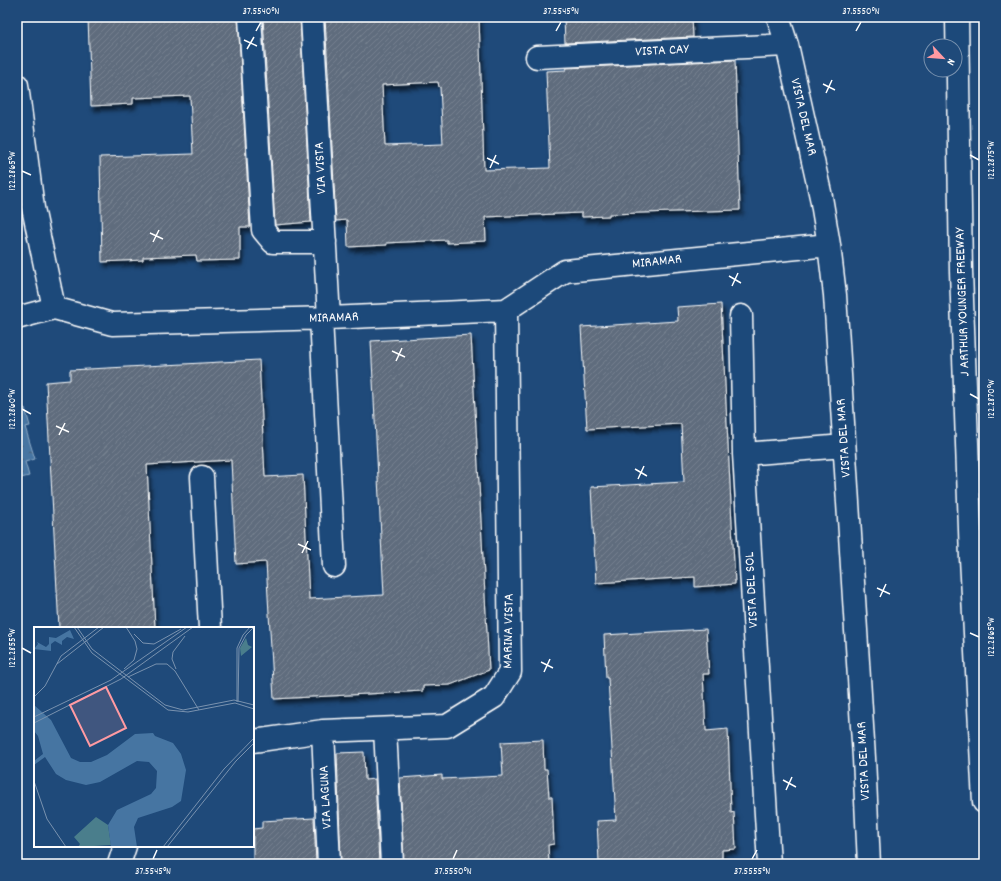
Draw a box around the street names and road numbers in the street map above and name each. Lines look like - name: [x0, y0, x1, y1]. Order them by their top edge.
- street label: VISTA CAY: [635, 40, 690, 62]
- street label: VISTA DEL MAR: [784, 76, 822, 158]
- street label: VIA VISTA: [310, 141, 332, 195]
- street label: J ARTHUR YOUNGER FREEWAY: [950, 226, 976, 377]
- street label: MIRAMAR: [631, 249, 683, 275]
- street label: MIRAMAR: [309, 307, 359, 329]
- street label: VISTA DEL MAR: [831, 398, 857, 478]
- street label: VISTA DEL SOL: [740, 551, 764, 629]
- street label: MARINA VISTA: [498, 593, 520, 669]
- street label: VISTA DEL MAR: [852, 721, 876, 801]
- street label: VIA LAGUNA: [314, 764, 338, 829]

